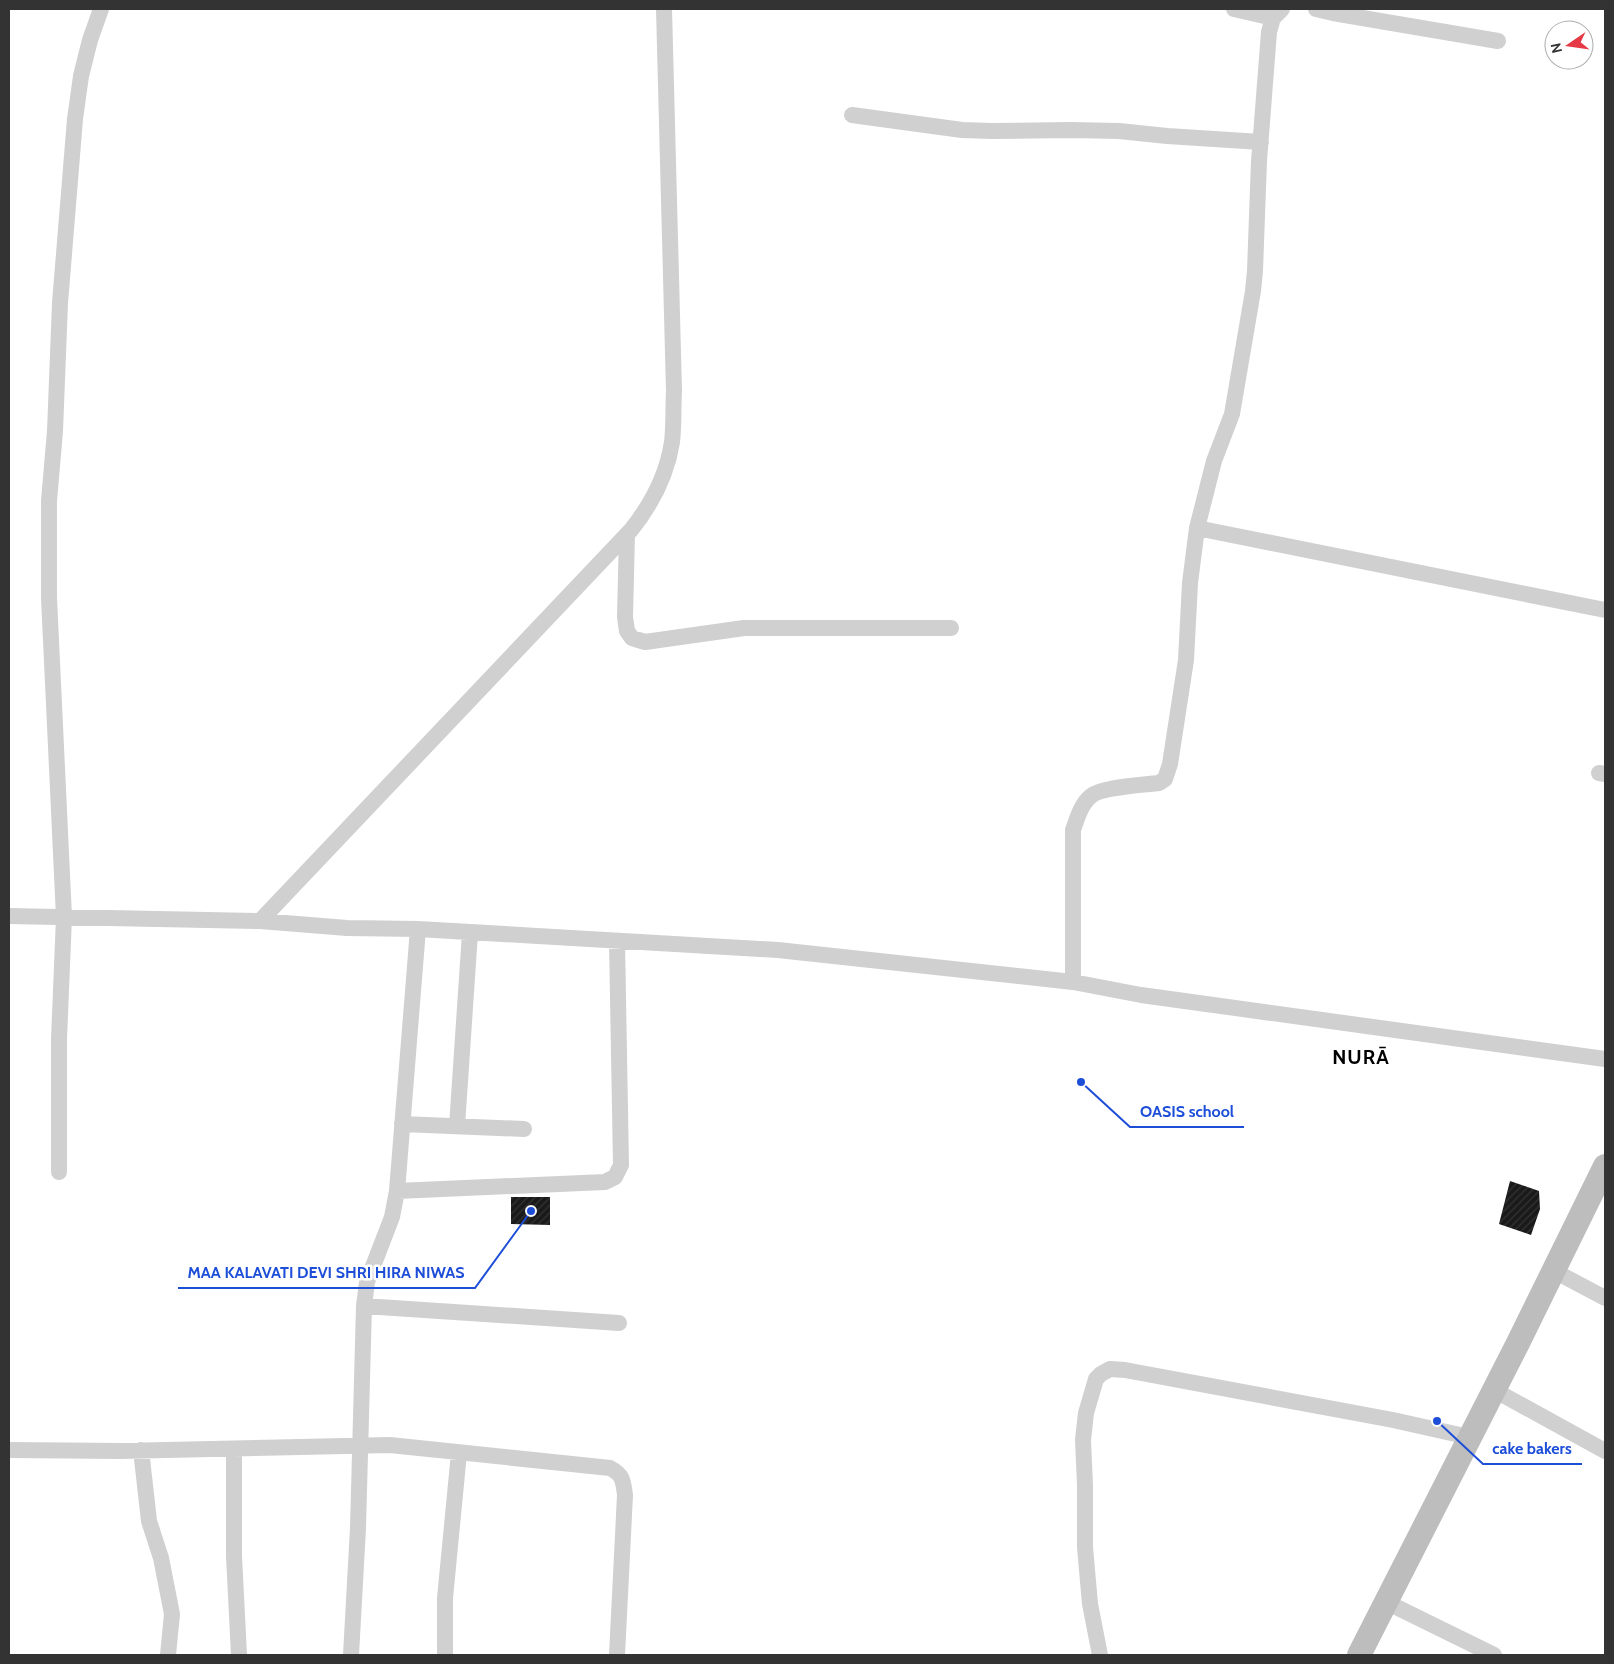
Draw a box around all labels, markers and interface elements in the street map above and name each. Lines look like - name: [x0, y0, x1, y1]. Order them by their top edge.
- north arrow: [1544, 20, 1594, 70]
- text: N: [1546, 41, 1566, 55]
- district label: NURĀ: [1332, 1045, 1390, 1069]
- callout: OASIS school: [1130, 1096, 1244, 1127]
- text: OASIS school: [1140, 1102, 1234, 1121]
- callout: MAA KALAVATI DEVI SHRI HIRA NIWAS: [178, 1257, 475, 1288]
- text: MAA KALAVATI DEVI SHRI HIRA NIWAS: [187, 1263, 465, 1282]
- callout: cake bakers: [1483, 1433, 1582, 1464]
- text: cake bakers: [1492, 1439, 1572, 1458]

